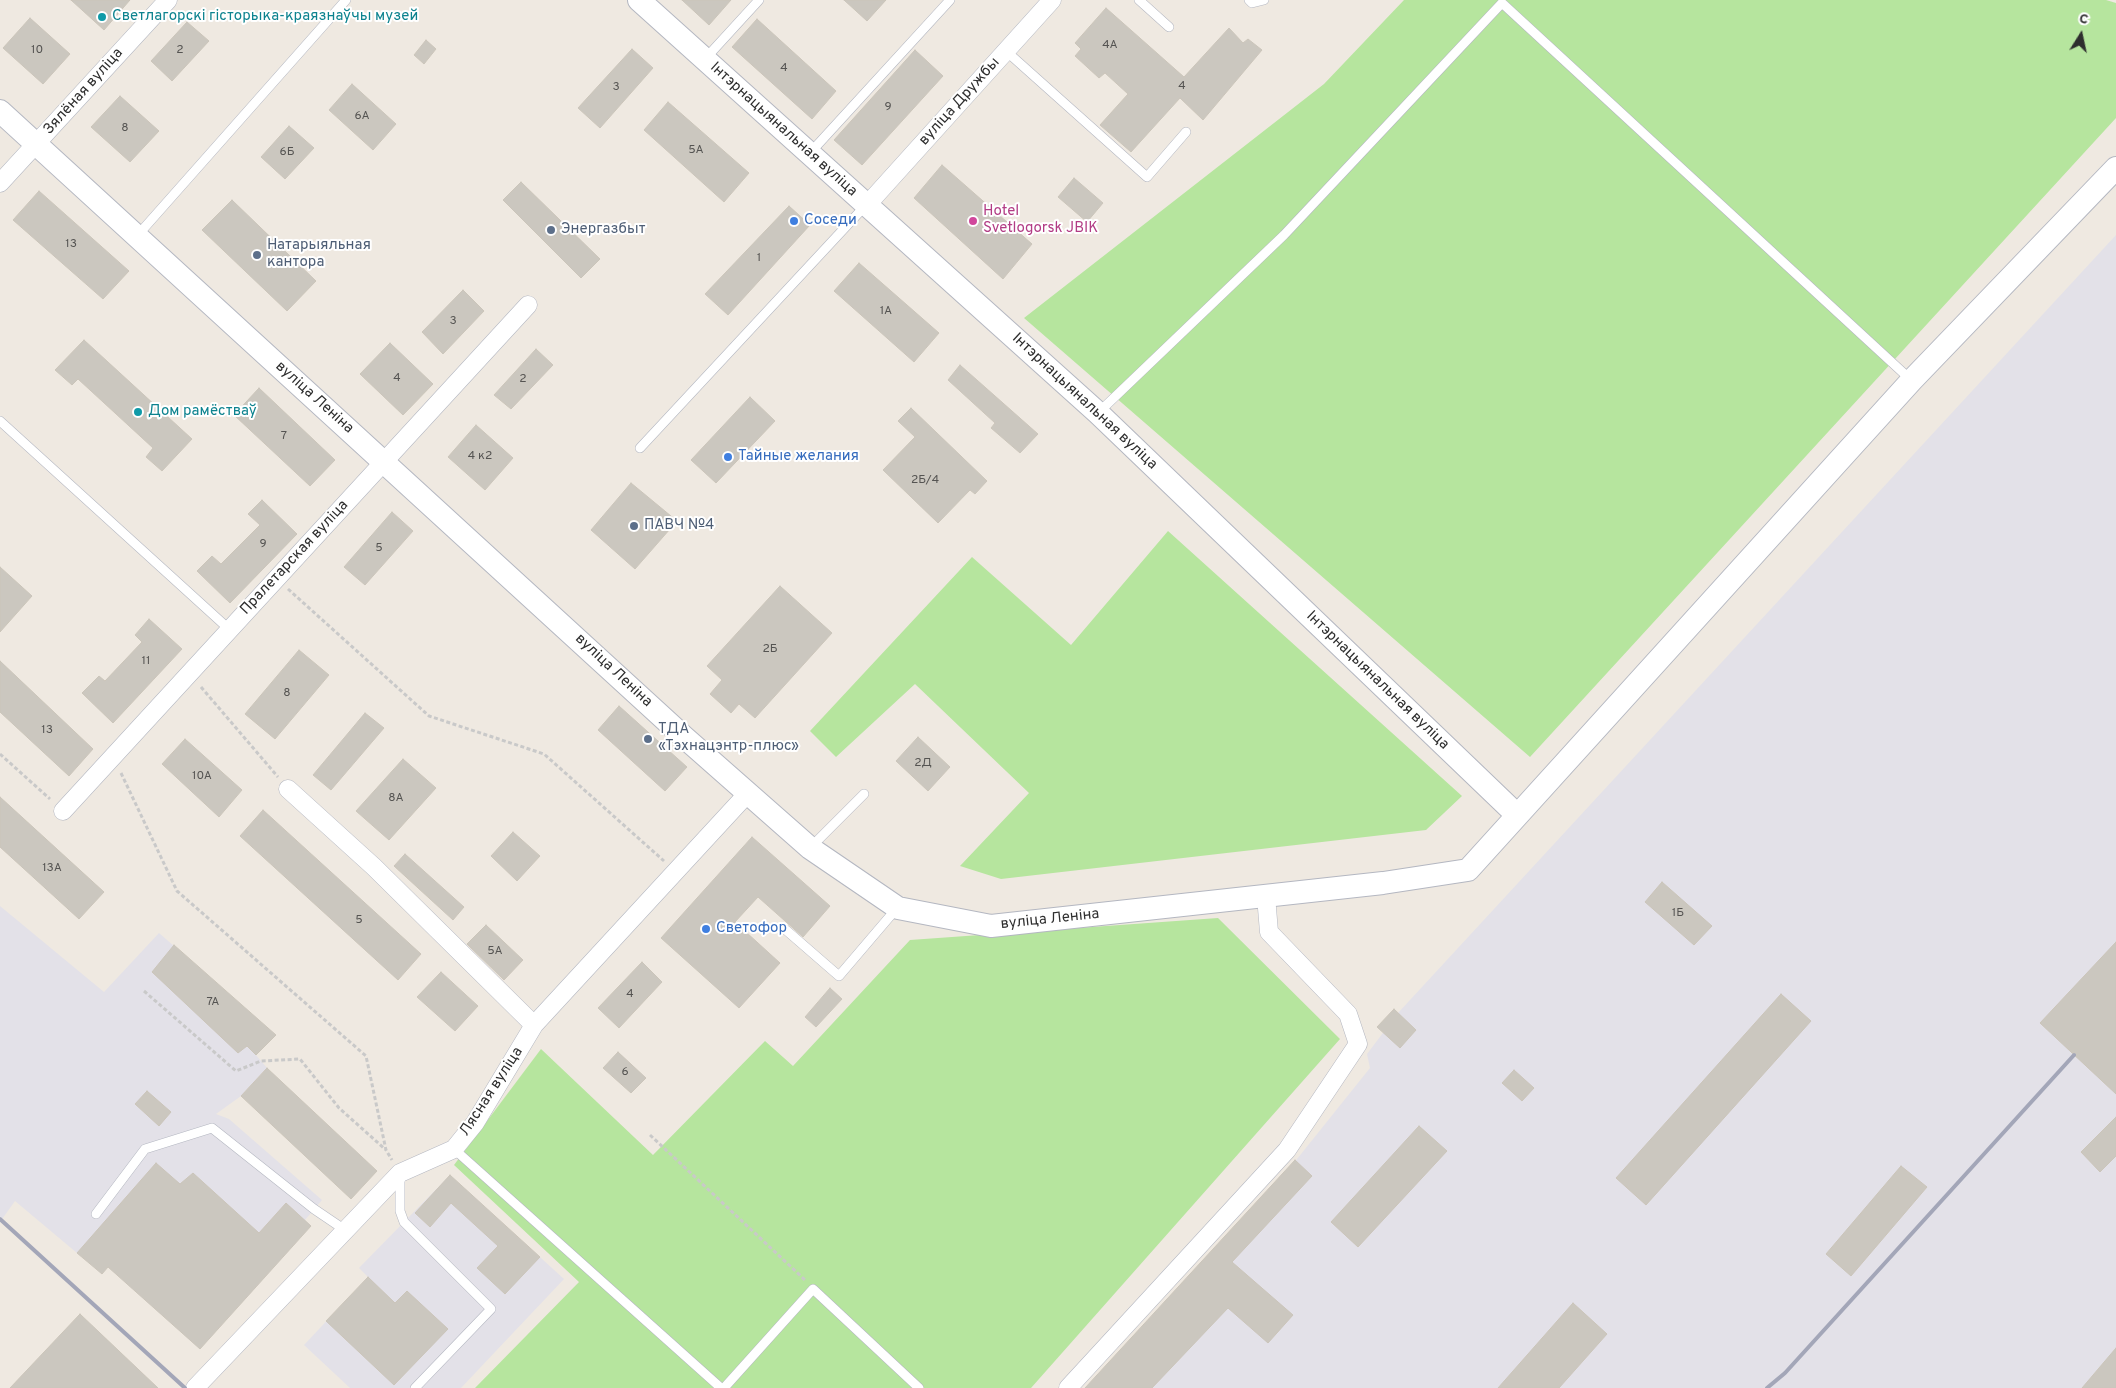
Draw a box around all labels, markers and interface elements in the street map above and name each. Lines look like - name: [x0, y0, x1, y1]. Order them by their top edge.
- place label: Светлагорскі гісторыка-краязнаўчы музей: [112, 8, 418, 26]
- north arrow: [2056, 10, 2106, 60]
- marker: Светлагорскі гісторыка-краязнаўчы музей: [96, 11, 108, 23]
- text: С: [2078, 11, 2090, 29]
- house number: 4А: [1102, 39, 1118, 53]
- house number: 10: [31, 44, 43, 58]
- house number: 2: [176, 44, 184, 58]
- street label: Зялёная вуліца: [40, 45, 128, 139]
- street label: вуліца Дружбы: [916, 54, 1004, 150]
- street label: Інтэрнацыянальная вуліца: [706, 59, 860, 201]
- house number: 4: [780, 62, 788, 76]
- house number: 4: [1178, 80, 1186, 94]
- house number: 3: [612, 81, 620, 95]
- house number: 9: [884, 101, 892, 115]
- house number: 6А: [354, 110, 370, 124]
- house number: 8: [121, 122, 129, 136]
- house number: 5А: [688, 144, 704, 158]
- house number: 6Б: [279, 146, 295, 160]
- place label: Hotel Svetlogorsk JBIK: [983, 203, 1098, 238]
- place label: Соседи: [804, 212, 857, 230]
- marker: Соседи: [788, 215, 800, 227]
- marker: Hotel Svetlogorsk JBIK: [967, 215, 979, 227]
- place label: Энергазбыт: [561, 221, 646, 239]
- marker: Энергазбыт: [545, 224, 557, 236]
- place label: Натарыяльная кантора: [267, 237, 371, 272]
- house number: 13: [65, 238, 77, 252]
- marker: Натарыяльная кантора: [251, 249, 263, 261]
- house number: 1: [757, 252, 761, 266]
- house number: 1А: [880, 305, 892, 319]
- house number: 3: [449, 315, 457, 329]
- street label: Інтэрнацыянальная вуліца: [1008, 330, 1160, 474]
- street label: вуліца Леніна: [271, 358, 357, 438]
- house number: 4: [393, 372, 401, 386]
- house number: 2: [519, 373, 527, 387]
- place label: Дом рамёстваў: [148, 403, 257, 421]
- marker: Дом рамёстваў: [132, 406, 144, 418]
- house number: 7: [281, 430, 287, 444]
- place label: Тайные желания: [738, 448, 859, 466]
- house number: 4 к2: [468, 450, 492, 464]
- marker: Тайные желания: [722, 451, 734, 463]
- house number: 2Б/4: [911, 474, 939, 488]
- street label: Пралетарская вуліца: [237, 497, 353, 619]
- place label: ПАВЧ №4: [644, 517, 714, 535]
- marker: ПАВЧ №4: [628, 520, 640, 532]
- house number: 9: [259, 538, 267, 552]
- house number: 5: [375, 542, 383, 556]
- street label: Інтэрнацыянальная вуліца: [1302, 608, 1452, 754]
- street label: вуліца Леніна: [571, 631, 655, 711]
- house number: 2Б: [762, 643, 778, 657]
- house number: 11: [142, 655, 150, 669]
- house number: 8: [283, 687, 291, 701]
- place label: ТДА «Тэхнацэнтр-плюс»: [658, 721, 799, 756]
- house number: 13: [41, 724, 53, 738]
- marker: ТДА «Тэхнацэнтр-плюс»: [642, 733, 654, 745]
- house number: 2Д: [914, 757, 932, 771]
- house number: 10А: [192, 770, 212, 784]
- house number: 8А: [388, 792, 404, 806]
- house number: 13А: [42, 862, 62, 876]
- street label: вуліца Леніна: [1000, 906, 1100, 934]
- house number: 1Б: [1672, 907, 1684, 921]
- house number: 5: [355, 914, 363, 928]
- place label: Светофор: [716, 920, 787, 938]
- marker: Светофор: [700, 923, 712, 935]
- house number: 5А: [487, 945, 503, 959]
- house number: 4: [626, 988, 634, 1002]
- house number: 7А: [206, 996, 220, 1010]
- street label: Лясная вуліца: [457, 1044, 527, 1140]
- house number: 6: [621, 1066, 629, 1080]

